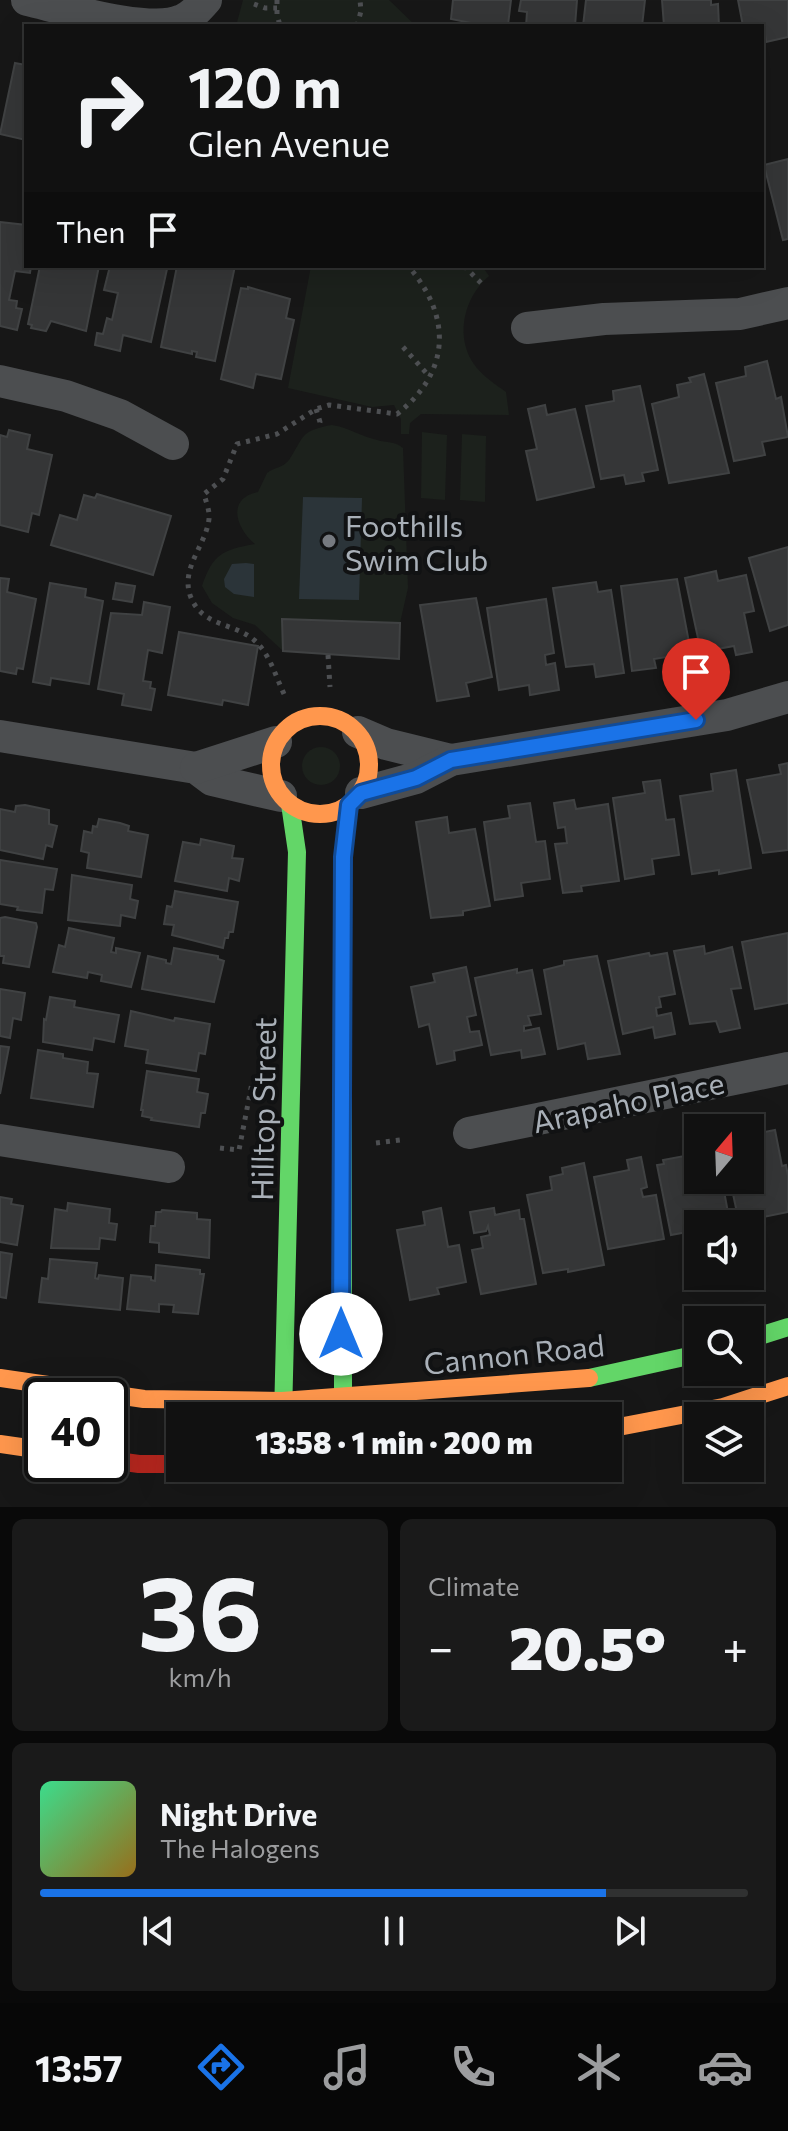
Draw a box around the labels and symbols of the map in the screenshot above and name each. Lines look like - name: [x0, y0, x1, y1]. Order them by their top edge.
- place label: Foothills Swim Club: [345, 506, 488, 577]
- marker: Foothills Swim Club: [320, 532, 338, 550]
- pin: [662, 638, 730, 720]
- street label: Hilltop Street: [242, 1017, 282, 1201]
- street label: Arapaho Place: [529, 1063, 727, 1139]
- north arrow: [684, 1114, 764, 1194]
- position arrow: [299, 1292, 383, 1376]
- street label: Cannon Road: [422, 1325, 606, 1381]
- speed limit sign: 40: [24, 1378, 128, 1482]

